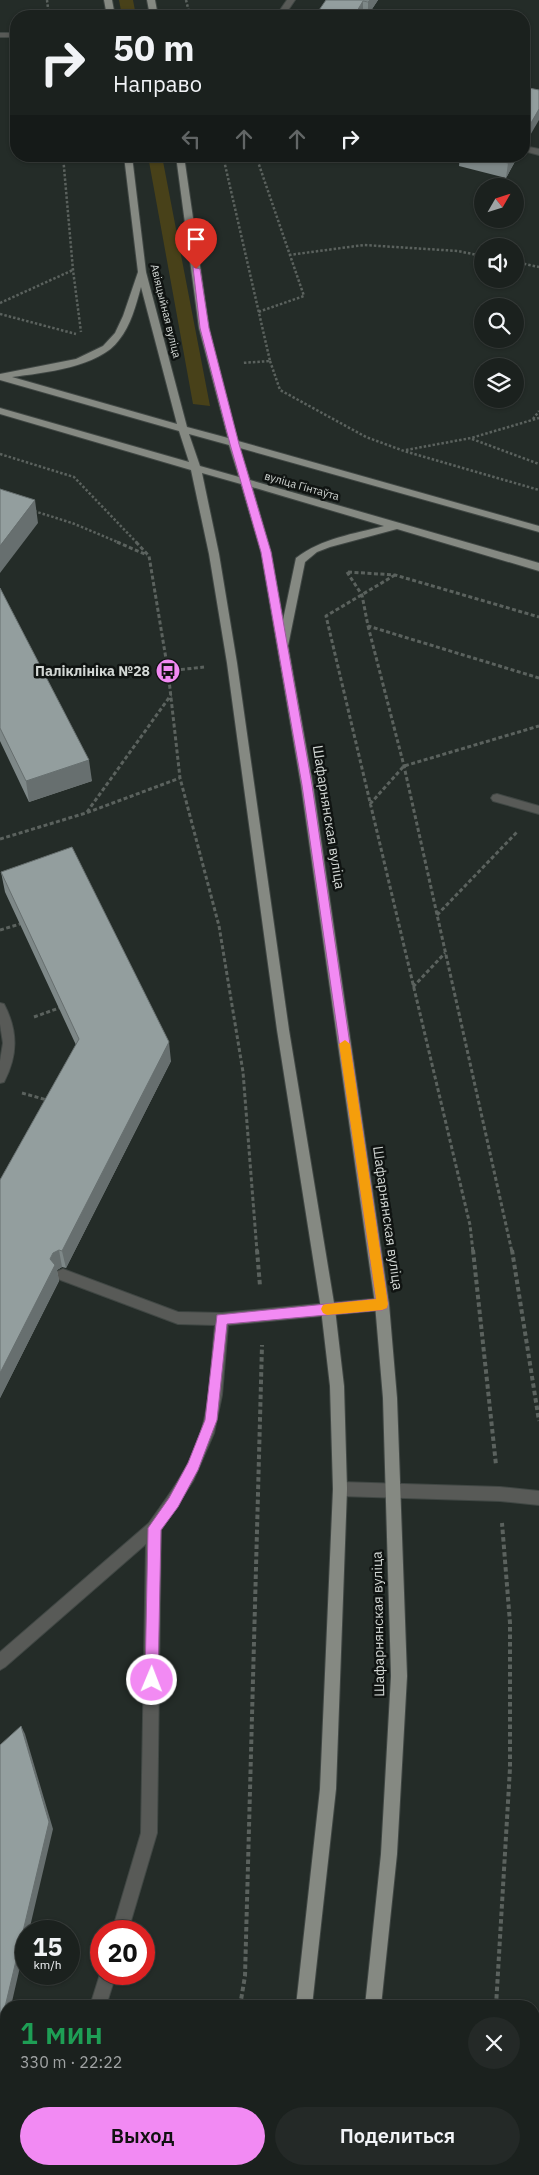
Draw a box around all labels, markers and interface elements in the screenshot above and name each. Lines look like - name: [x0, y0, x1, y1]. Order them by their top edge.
- text: 50 m: [113, 25, 195, 71]
- icon: right: [30, 30, 95, 95]
- text: Направо: [113, 69, 202, 98]
- icon: left: [177, 125, 205, 153]
- icon: ahead: [230, 125, 258, 153]
- icon: ahead: [283, 125, 311, 153]
- icon: right: [336, 125, 364, 153]
- north arrow: [474, 178, 524, 228]
- map controls: [474, 178, 524, 408]
- pin: [175, 218, 217, 269]
- icon: arrive: [182, 225, 210, 253]
- button: sound: [474, 238, 524, 288]
- street label: Авіяцыйная вуліца: [148, 262, 184, 360]
- button: search: [474, 298, 524, 348]
- button: layers: [474, 358, 524, 408]
- street label: вуліца Гінтаўта: [263, 469, 341, 503]
- bus stop icon: Паліклініка №28: [155, 658, 181, 684]
- place label: Паліклініка №28: [35, 662, 150, 680]
- street label: Шафарнянская вуліца: [309, 744, 349, 891]
- street label: Шафарнянская вуліца: [369, 1145, 407, 1292]
- street label: Шафарнянская вуліца: [368, 1551, 388, 1697]
- position arrow: [125, 1653, 177, 1705]
- speed limit sign: 20: [90, 1920, 155, 1985]
- text: 15: [32, 1930, 63, 1963]
- text: km/h: [33, 1957, 62, 1972]
- text: 1 мин: [20, 2013, 103, 2052]
- button: close: [468, 2017, 520, 2069]
- text: 330 m · 22:22: [20, 2052, 122, 2072]
- button: Выход: [20, 2107, 265, 2165]
- button: Поделиться: [275, 2107, 520, 2165]

